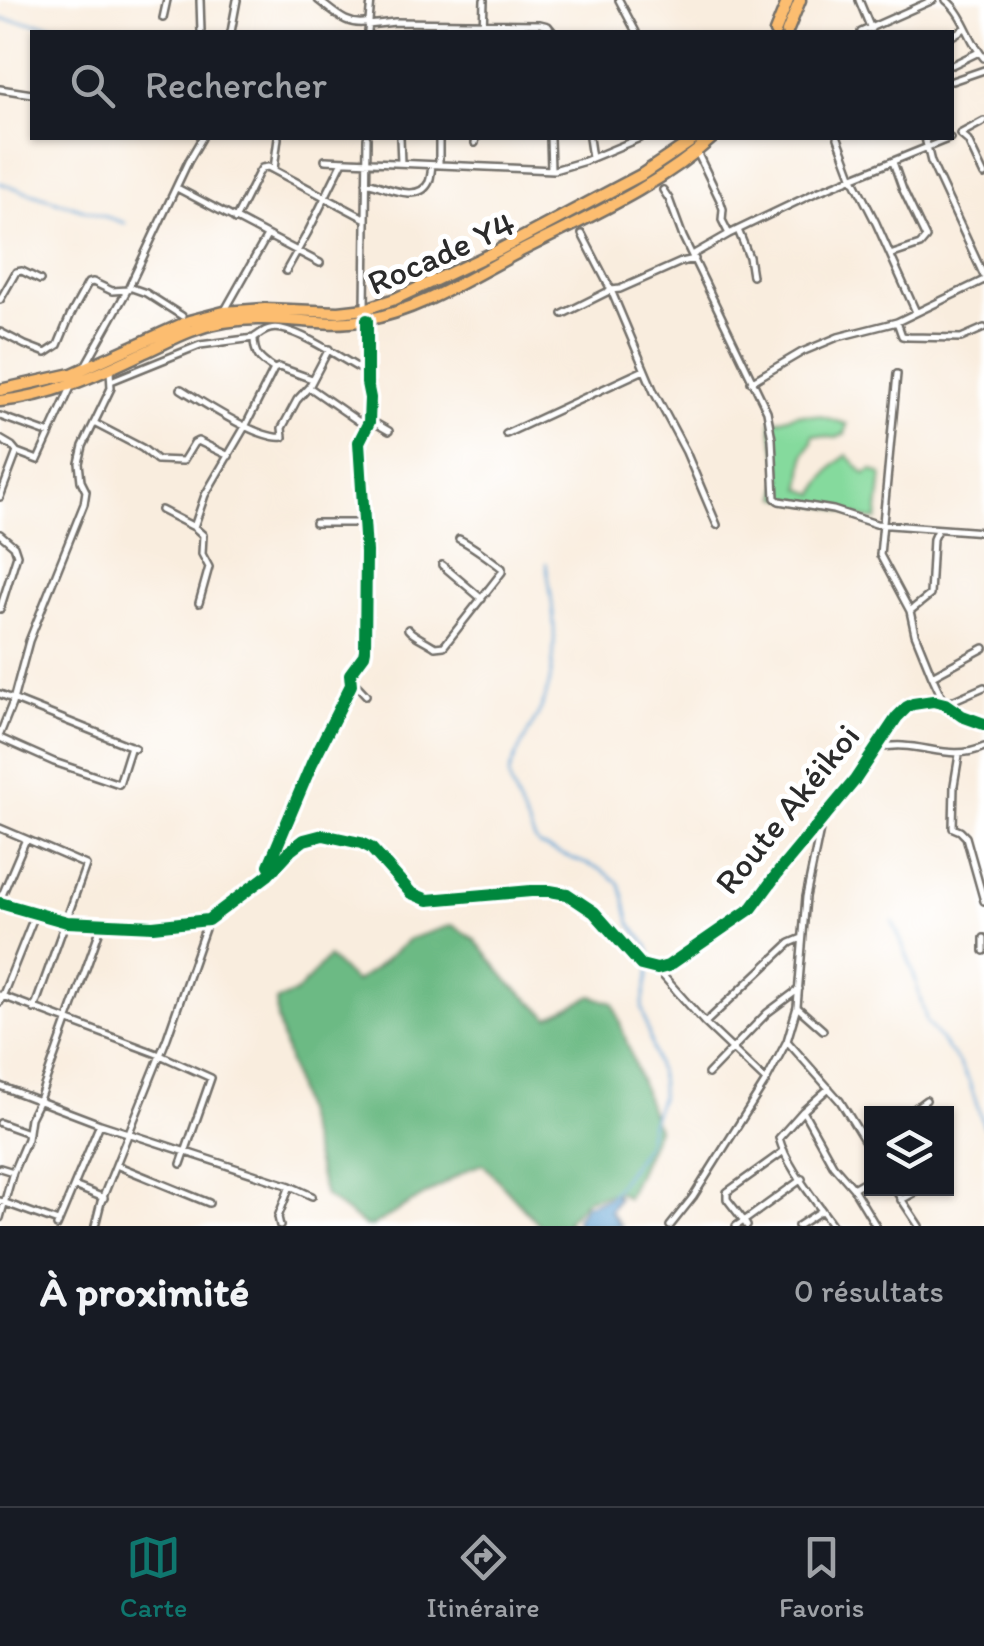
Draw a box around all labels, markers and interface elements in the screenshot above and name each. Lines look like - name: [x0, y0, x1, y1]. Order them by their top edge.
- search box: [30, 30, 954, 140]
- icon: search: [65, 58, 120, 113]
- text: Rechercher: [145, 62, 327, 108]
- street label: Rocade Y4: [361, 202, 521, 304]
- street label: Route Akéikoi: [706, 716, 868, 902]
- map controls: [864, 1106, 954, 1196]
- button: layers: [864, 1106, 954, 1196]
- text: À proximité: [40, 1266, 249, 1317]
- text: 0 résultats: [794, 1272, 944, 1310]
- tab: Carte: [120, 1530, 187, 1624]
- tab: Itinéraire: [427, 1530, 540, 1624]
- tab: Favoris: [779, 1530, 864, 1624]

